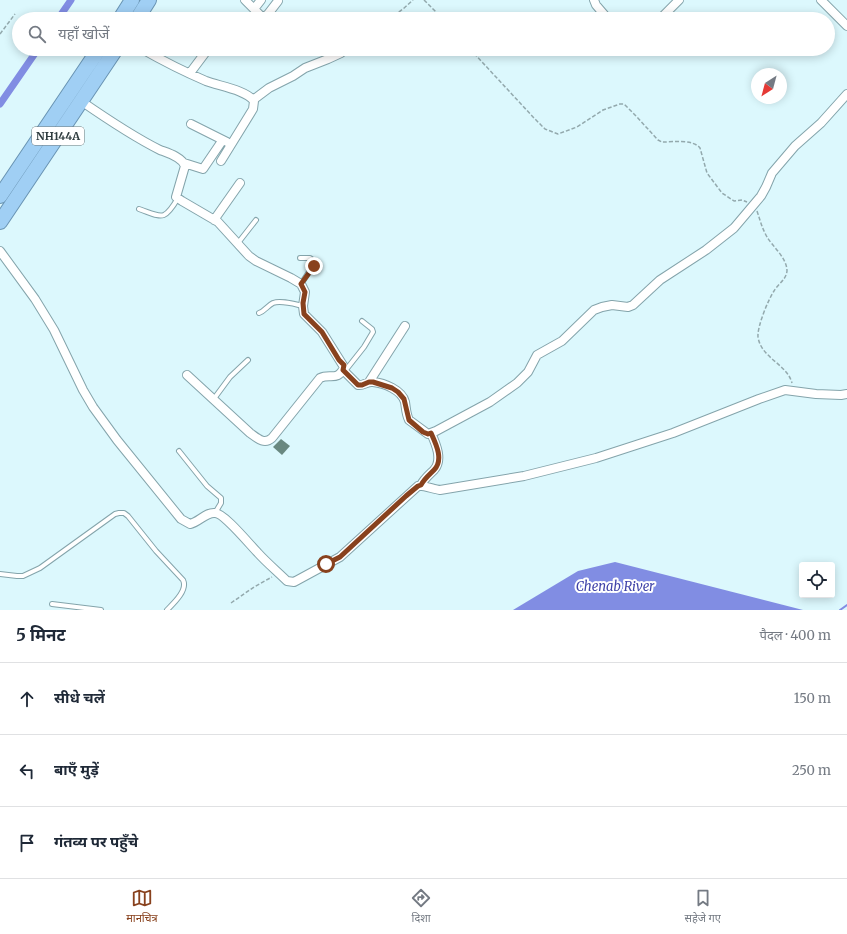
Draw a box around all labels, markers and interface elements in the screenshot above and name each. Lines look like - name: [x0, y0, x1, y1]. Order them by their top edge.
- search box: [12, 12, 835, 56]
- icon: search: [26, 23, 48, 45]
- text: यहाँ खोजें: [58, 24, 109, 43]
- north arrow: [751, 68, 787, 104]
- road number: NH144A: [32, 127, 84, 145]
- route end: [305, 257, 323, 275]
- route start: [317, 555, 335, 573]
- map controls: [799, 562, 835, 598]
- button: locate: [799, 562, 835, 598]
- water label: Chenab River: [576, 578, 655, 595]
- text: 5 मिनट: [16, 624, 66, 646]
- text: पैदल · 400 m: [760, 627, 831, 644]
- icon: ahead: [16, 688, 38, 710]
- text: सीधे चलें: [54, 688, 105, 707]
- text: 150 m: [794, 690, 831, 707]
- icon: left: [16, 760, 38, 782]
- text: बाएँ मुड़ें: [54, 760, 99, 779]
- text: 250 m: [792, 762, 831, 779]
- icon: arrive: [16, 832, 38, 854]
- text: गंतव्य पर पहुँचे: [54, 832, 138, 851]
- tab: मानचित्र: [126, 887, 158, 926]
- tab: दिशा: [410, 887, 432, 926]
- tab: सहेजे गए: [684, 887, 721, 926]

